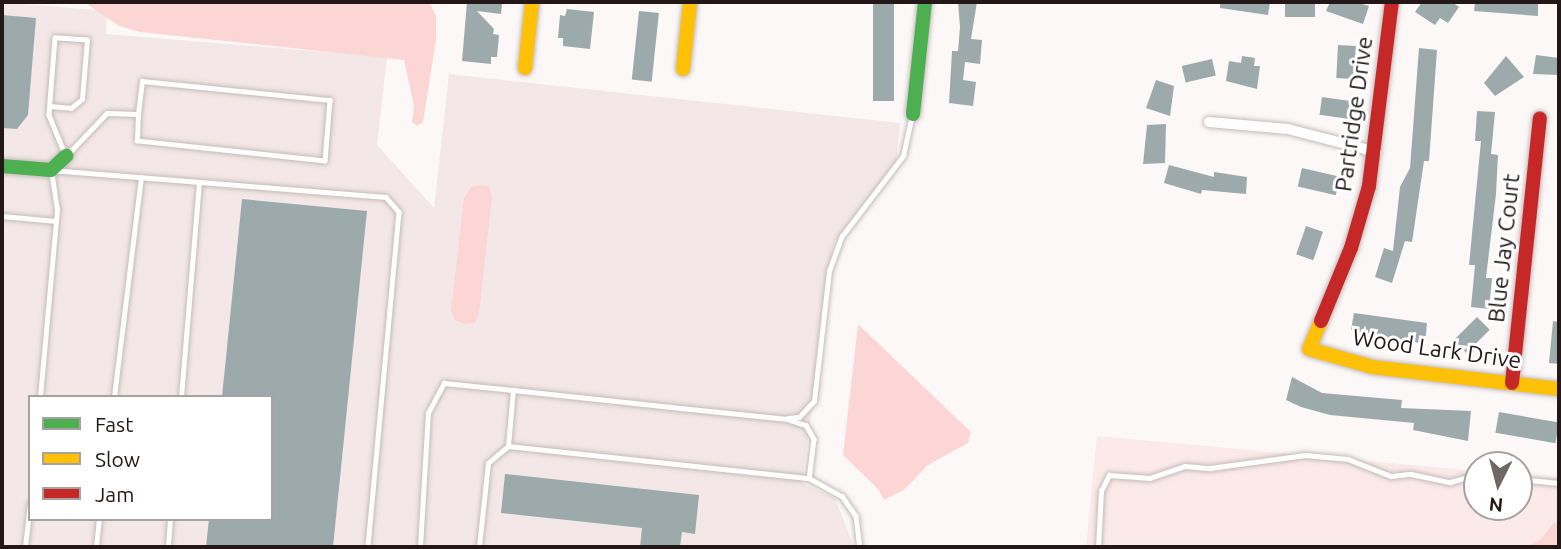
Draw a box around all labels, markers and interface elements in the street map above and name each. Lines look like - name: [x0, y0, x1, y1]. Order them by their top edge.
- street label: Partridge Drive: [1329, 35, 1379, 193]
- street label: Blue Jay Court: [1482, 172, 1526, 324]
- street label: Wood Lark Drive: [1351, 323, 1523, 375]
- legend: [28, 395, 273, 521]
- text: Fast: [95, 412, 133, 436]
- text: Slow: [95, 447, 140, 471]
- north arrow: [1463, 451, 1533, 521]
- text: Jam: [95, 482, 134, 506]
- text: N: [1488, 493, 1504, 517]

